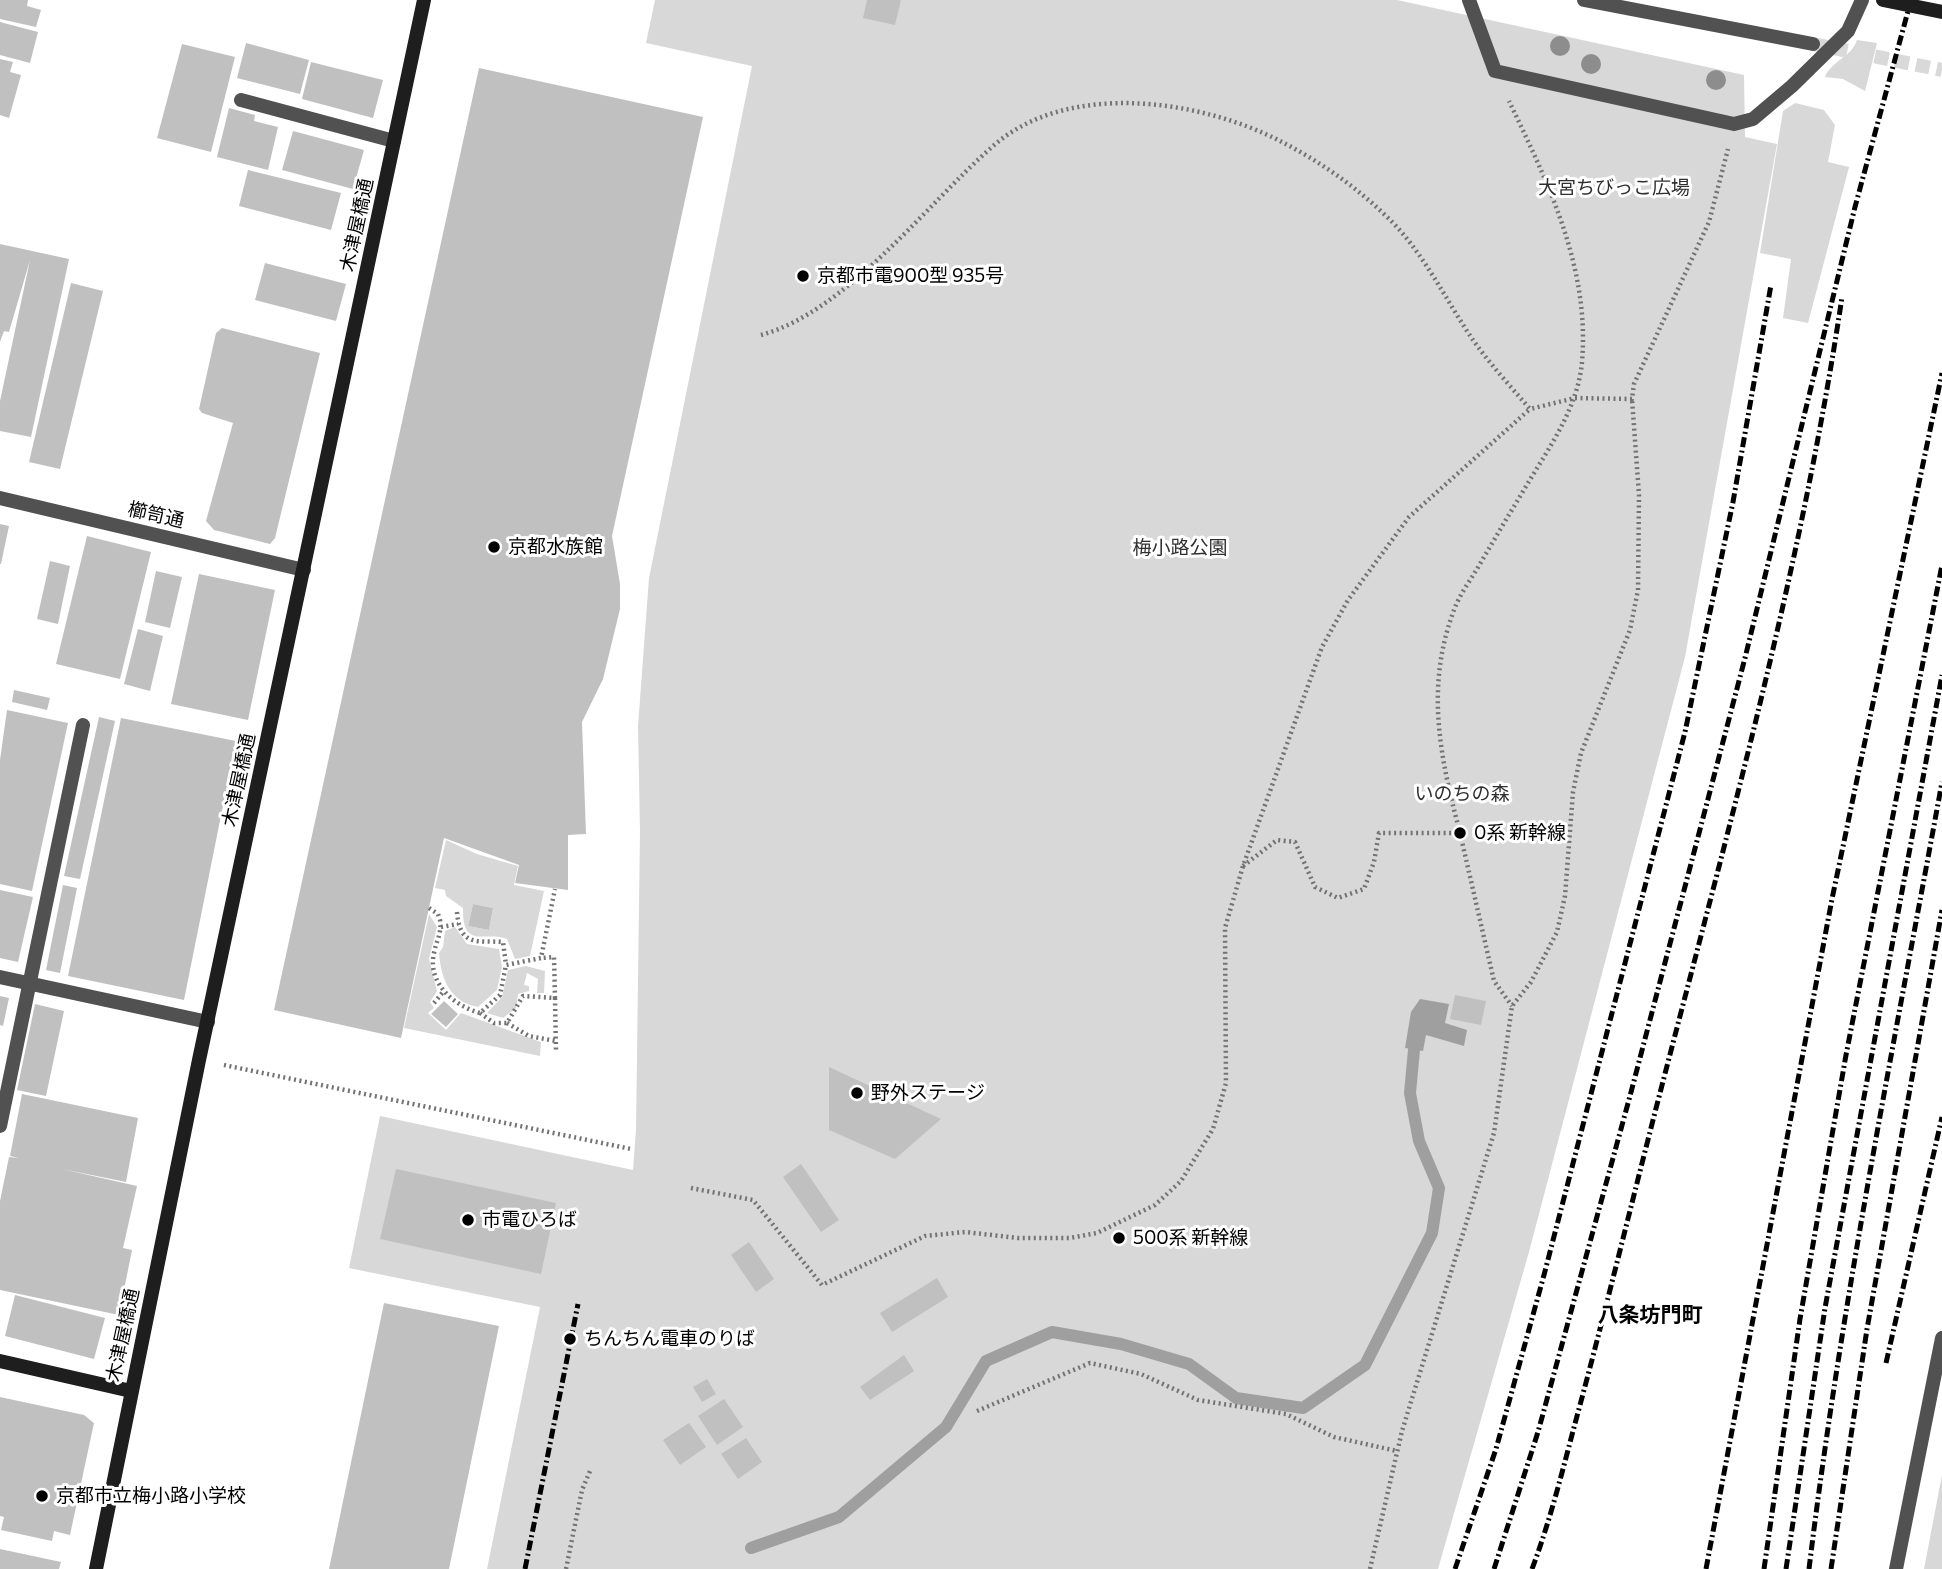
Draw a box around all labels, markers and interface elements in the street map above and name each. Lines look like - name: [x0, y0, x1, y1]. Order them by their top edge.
- street label: 木津屋橋通: [336, 176, 378, 274]
- park label: 大宮ちびっこ広場: [1538, 177, 1690, 199]
- place label: 京都市電900型 935号: [817, 265, 1004, 287]
- marker: 京都市電900型 935号: [795, 268, 811, 284]
- street label: 櫛笥通: [126, 497, 186, 533]
- place label: 京都水族館: [508, 536, 603, 558]
- park label: 梅小路公園: [1133, 537, 1227, 559]
- marker: 京都水族館: [486, 539, 502, 555]
- street label: 木津屋橋通: [218, 731, 260, 829]
- park label: いのちの森: [1415, 783, 1509, 805]
- place label: 0系 新幹線: [1474, 822, 1566, 844]
- marker: 0系 新幹線: [1452, 825, 1468, 841]
- place label: 野外ステージ: [871, 1082, 985, 1104]
- marker: 野外ステージ: [849, 1085, 865, 1101]
- place label: 市電ひろば: [482, 1209, 577, 1231]
- marker: 市電ひろば: [460, 1212, 476, 1228]
- place label: 500系 新幹線: [1133, 1227, 1248, 1249]
- marker: 500系 新幹線: [1111, 1230, 1127, 1246]
- street label: 木津屋橋通: [102, 1286, 144, 1384]
- district label: 八条坊門町: [1598, 1302, 1702, 1328]
- place label: ちんちん電車のりば: [584, 1328, 755, 1350]
- marker: ちんちん電車のりば: [562, 1331, 578, 1347]
- place label: 京都市立梅小路小学校: [56, 1485, 246, 1507]
- marker: 京都市立梅小路小学校: [34, 1488, 50, 1504]

